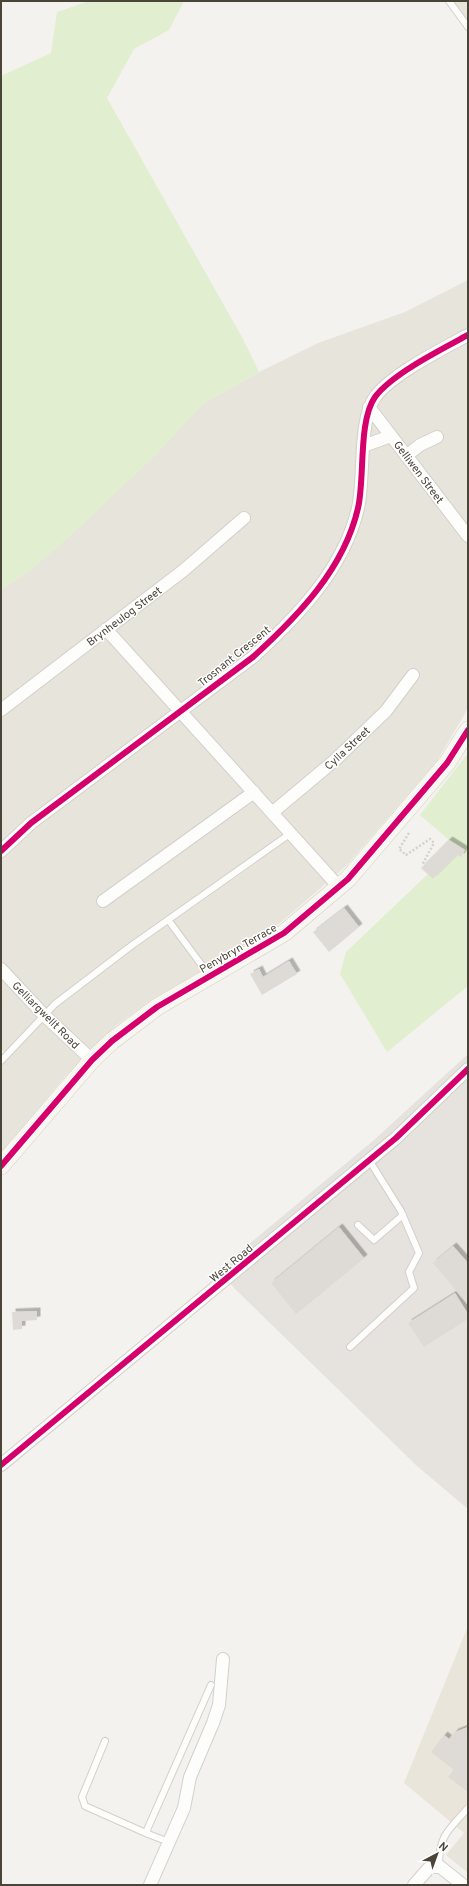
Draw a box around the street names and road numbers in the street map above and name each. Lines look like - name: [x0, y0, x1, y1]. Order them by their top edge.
- street label: Gelliwen Street: [390, 438, 446, 507]
- street label: Brynheulog Street: [84, 584, 165, 650]
- street label: Trosnant Crescent: [195, 623, 274, 690]
- street label: Cylla Street: [322, 724, 373, 773]
- street label: Penybryn Terrace: [197, 921, 280, 977]
- street label: Gelliargwellt Road: [9, 979, 82, 1052]
- street label: West Road: [207, 1242, 256, 1286]

